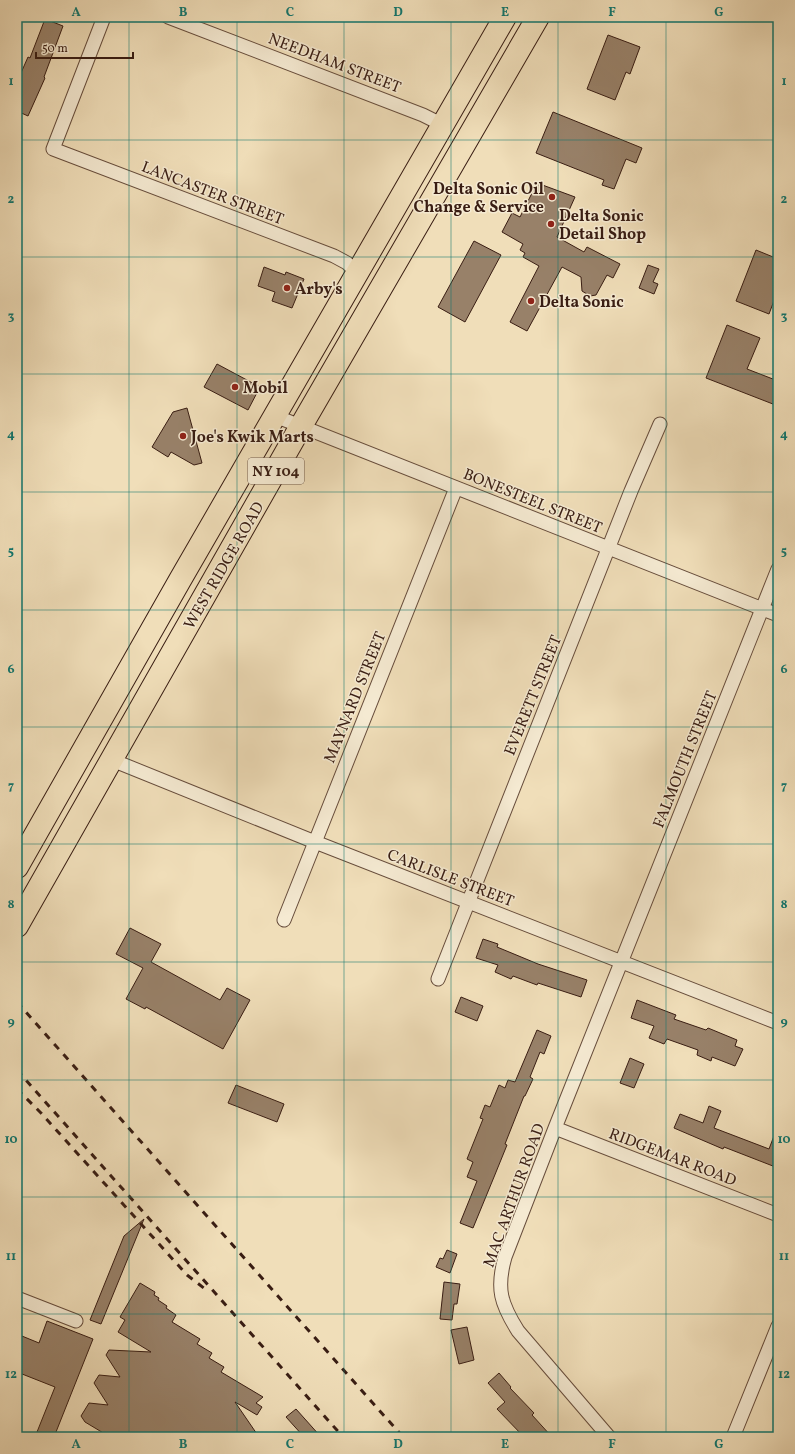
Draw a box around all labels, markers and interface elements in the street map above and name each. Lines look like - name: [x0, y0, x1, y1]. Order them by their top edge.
- text: A: [71, 4, 81, 22]
- text: B: [179, 4, 188, 22]
- text: C: [286, 4, 294, 22]
- text: D: [393, 4, 403, 22]
- text: E: [501, 4, 509, 22]
- text: F: [608, 4, 616, 22]
- text: G: [714, 4, 724, 22]
- street label: NEEDHAM STREET: [265, 28, 404, 99]
- scale bar: [36, 34, 133, 60]
- text: 50 m: [42, 41, 68, 57]
- text: 1: [8, 73, 14, 91]
- text: 1: [781, 73, 787, 91]
- street label: LANCASTER STREET: [138, 157, 287, 231]
- place label: Delta Sonic Oil Change & Service: [414, 179, 545, 219]
- text: 2: [8, 191, 15, 209]
- text: 2: [781, 191, 788, 209]
- marker: Delta Sonic Oil Change & Service: [547, 192, 557, 202]
- place label: Delta Sonic Detail Shop: [559, 206, 646, 246]
- marker: Delta Sonic Detail Shop: [546, 219, 556, 229]
- place label: Arby's: [295, 279, 343, 301]
- marker: Arby's: [282, 283, 292, 293]
- place label: Delta Sonic: [539, 292, 624, 314]
- marker: Delta Sonic: [526, 296, 536, 306]
- text: 3: [8, 308, 15, 326]
- text: 3: [781, 308, 788, 326]
- place label: Mobil: [243, 378, 288, 400]
- marker: Mobil: [230, 382, 240, 392]
- text: 4: [7, 426, 15, 444]
- text: 4: [780, 426, 788, 444]
- place label: Joe's Kwik Marts: [190, 427, 314, 449]
- marker: Joe's Kwik Marts: [178, 431, 188, 441]
- road number: NY 104: [248, 458, 304, 484]
- street label: BONESTEEL STREET: [459, 464, 605, 540]
- street label: WEST RIDGE ROAD: [179, 498, 270, 634]
- text: 5: [8, 543, 14, 561]
- text: 5: [781, 543, 787, 561]
- street label: MAYNARD STREET: [319, 629, 392, 767]
- street label: EVERETT STREET: [500, 632, 568, 759]
- text: 6: [7, 661, 15, 679]
- text: 6: [780, 661, 788, 679]
- street label: FALMOUTH STREET: [648, 688, 723, 832]
- text: 7: [8, 778, 14, 796]
- text: 7: [781, 778, 787, 796]
- street label: CARLISLE STREET: [384, 845, 517, 913]
- text: 8: [7, 896, 15, 914]
- text: 8: [780, 896, 788, 914]
- text: 9: [7, 1013, 15, 1031]
- text: 9: [780, 1013, 788, 1031]
- street label: MAC ARTHUR ROAD: [479, 1120, 551, 1271]
- street label: RIDGEMAR ROAD: [605, 1123, 740, 1192]
- text: 10: [4, 1131, 18, 1149]
- text: 10: [777, 1131, 791, 1149]
- text: 11: [6, 1248, 16, 1266]
- text: 11: [779, 1248, 789, 1266]
- text: 12: [5, 1366, 17, 1384]
- text: 12: [778, 1366, 790, 1384]
- text: A: [71, 1436, 81, 1454]
- text: B: [179, 1436, 188, 1454]
- text: C: [286, 1436, 294, 1454]
- text: D: [393, 1436, 403, 1454]
- text: E: [501, 1436, 509, 1454]
- text: F: [608, 1436, 616, 1454]
- text: G: [714, 1436, 724, 1454]

